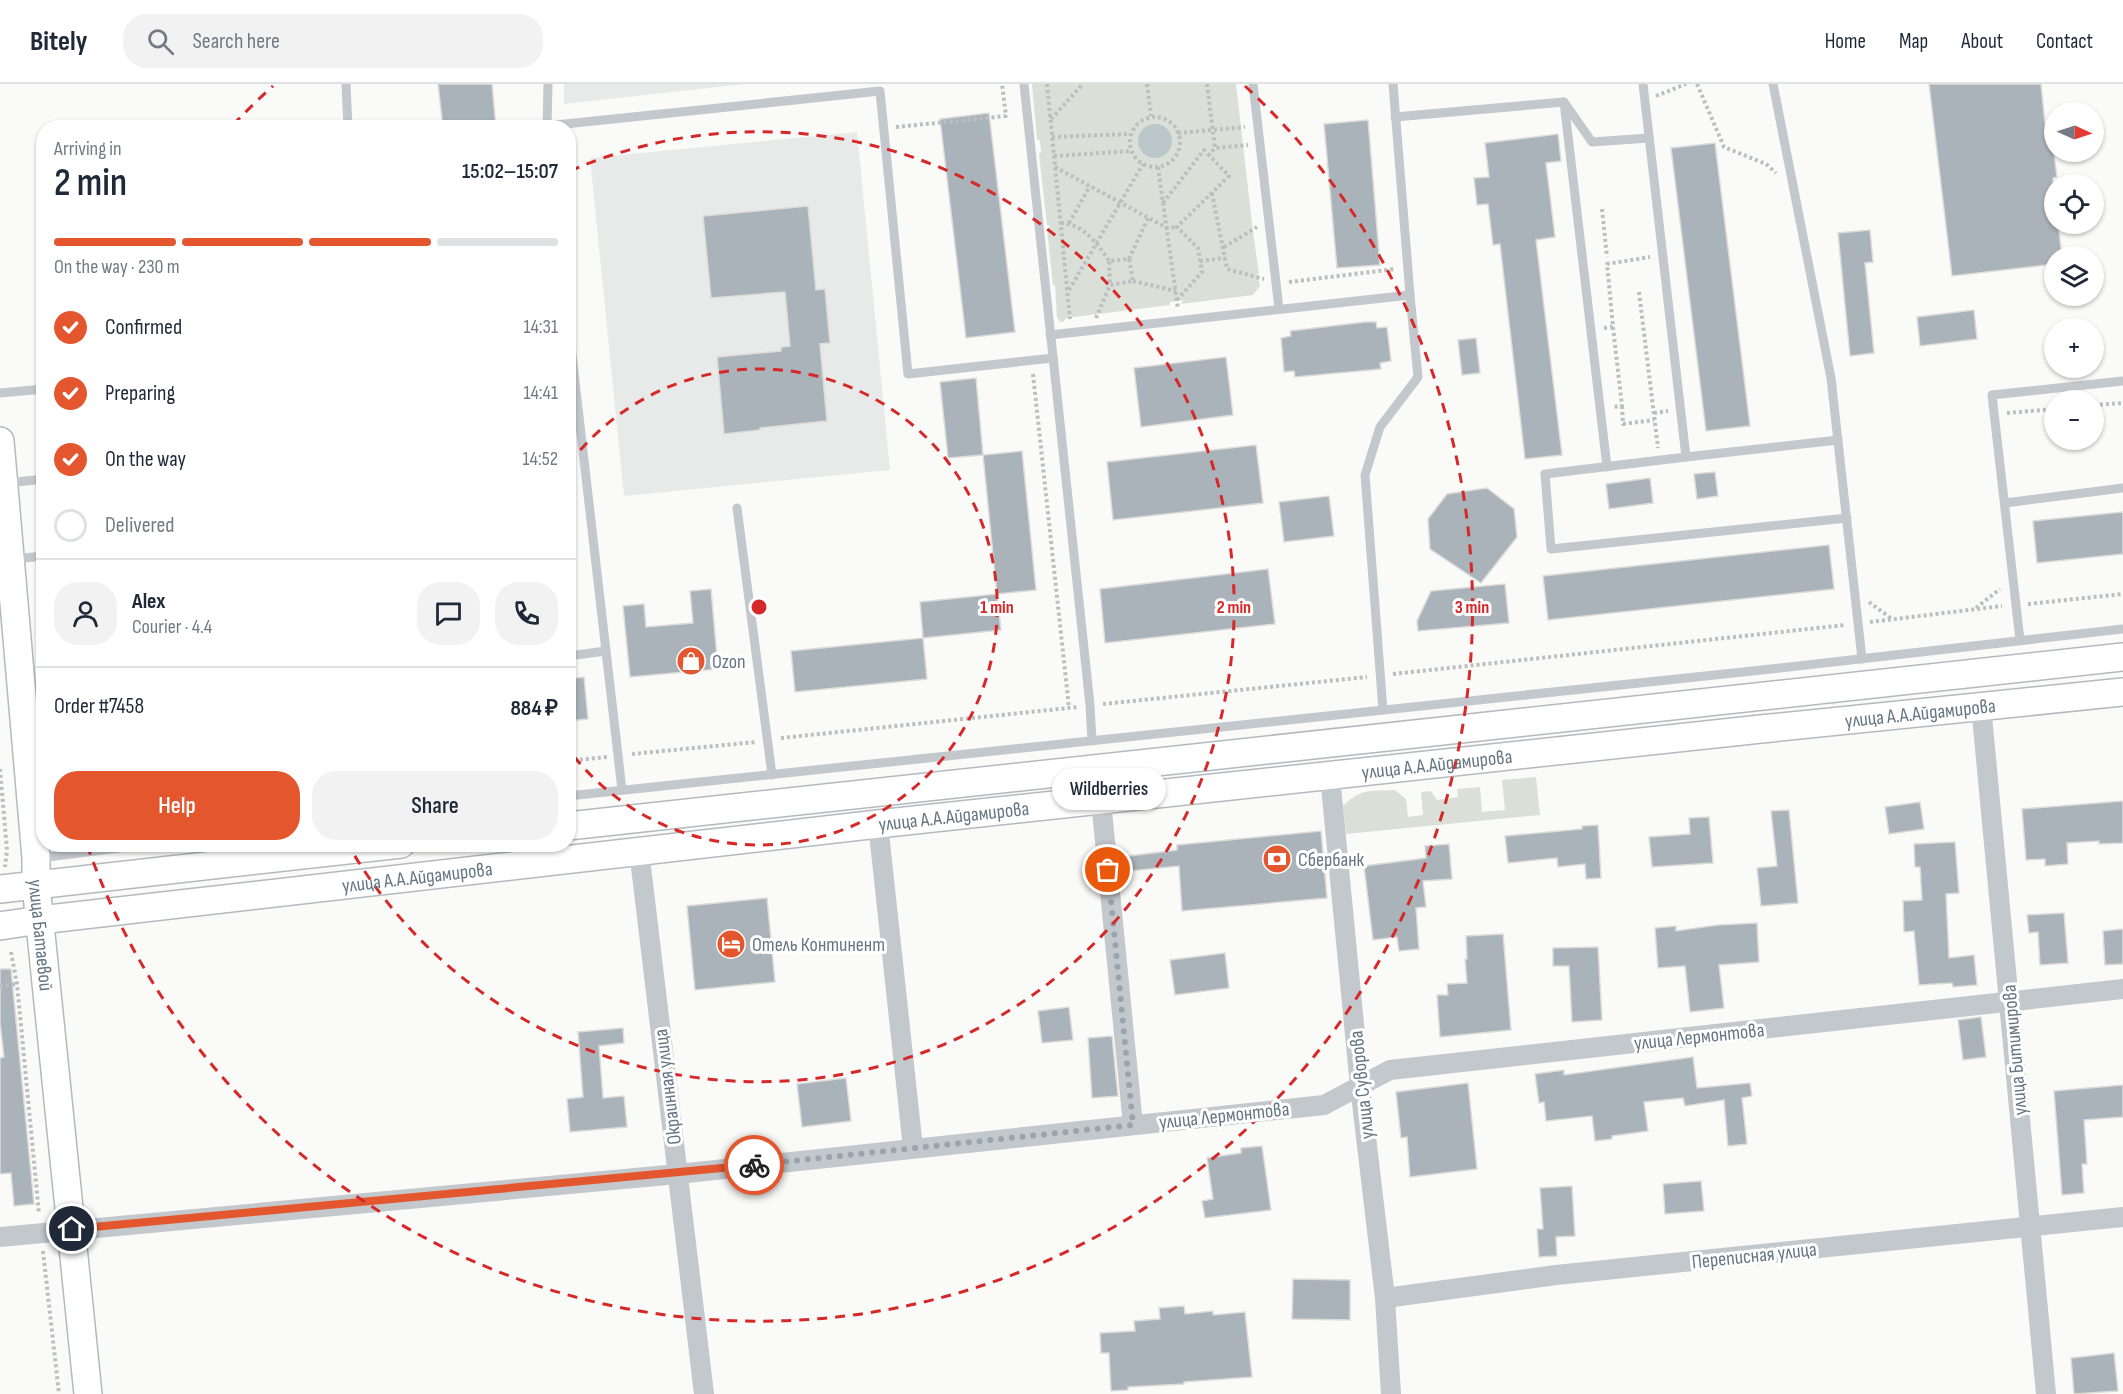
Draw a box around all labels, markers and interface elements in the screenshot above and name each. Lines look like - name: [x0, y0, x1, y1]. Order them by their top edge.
- search box: [123, 14, 543, 68]
- text: Bitely: [30, 25, 87, 58]
- icon: search: [144, 25, 177, 58]
- text: Search here: [192, 28, 280, 55]
- text: Home: [1825, 29, 1866, 54]
- text: Map: [1899, 29, 1928, 54]
- text: About: [1961, 29, 2003, 54]
- text: Contact: [2036, 29, 2093, 54]
- north arrow: [2044, 102, 2104, 162]
- map controls: [2044, 102, 2104, 450]
- text: Arriving in: [54, 137, 122, 161]
- text: 15:02–15:07: [462, 158, 558, 185]
- text: 2 min: [54, 160, 127, 207]
- button: locate: [2044, 174, 2104, 234]
- button: layers: [2044, 246, 2104, 306]
- text: On the way · 230 m: [54, 255, 180, 279]
- icon: check: [54, 311, 87, 344]
- text: Confirmed: [105, 314, 182, 341]
- text: 14:31: [523, 315, 558, 339]
- button: +: [2044, 318, 2104, 378]
- icon: check: [54, 377, 87, 410]
- text: Preparing: [105, 380, 175, 407]
- text: 14:41: [523, 381, 558, 405]
- button: −: [2044, 390, 2104, 450]
- icon: check: [54, 443, 87, 476]
- text: On the way: [105, 446, 186, 473]
- text: 14:52: [523, 447, 558, 471]
- text: Delivered: [105, 512, 174, 539]
- button: person: [54, 582, 117, 645]
- button: chat: [417, 582, 480, 645]
- button: phone: [495, 582, 558, 645]
- text: Alex: [132, 588, 165, 615]
- centre of rings: [749, 597, 769, 617]
- text: 1 min: [980, 597, 1014, 618]
- text: 2 min: [1217, 597, 1251, 618]
- text: 3 min: [1455, 597, 1489, 618]
- text: Courier · 4.4: [132, 615, 212, 639]
- shop icon: Ozon: [675, 645, 707, 677]
- place label: Ozon: [712, 650, 746, 674]
- text: Order #7458: [54, 693, 144, 720]
- street label: улица А.А.Айдамирова: [1844, 694, 1997, 733]
- text: 884 ₽: [510, 695, 558, 722]
- street label: улица А.А.Айдамирова: [1360, 745, 1513, 785]
- callout: Wildberries: [1051, 768, 1165, 810]
- button: Help: [54, 771, 300, 840]
- button: Share: [312, 771, 558, 840]
- text: Wildberries: [1070, 777, 1148, 801]
- street label: улица А.А.Айдамирова: [877, 797, 1030, 837]
- bank icon: Сбербанк: [1261, 843, 1293, 875]
- pin: [1082, 844, 1133, 895]
- place label: Сбербанк: [1298, 848, 1365, 872]
- icon: bag: [1091, 853, 1124, 886]
- street label: улица А.А.Айдамирова: [341, 857, 494, 898]
- street label: улица Батаевой: [23, 879, 58, 992]
- hotel icon: Отель Континент: [715, 928, 747, 960]
- place label: Отель Континент: [752, 933, 885, 957]
- street label: улица Битимирова: [1997, 983, 2033, 1116]
- street label: улица Лермонтова: [1633, 1018, 1765, 1056]
- street label: Окраинная улица: [649, 1028, 687, 1146]
- street label: улица Суворова: [1344, 1030, 1380, 1140]
- street label: улица Лермонтова: [1158, 1097, 1290, 1135]
- courier: [724, 1135, 784, 1195]
- icon: bike: [738, 1149, 771, 1182]
- pin: [46, 1203, 97, 1254]
- icon: home: [55, 1212, 88, 1245]
- street label: Переписная улица: [1690, 1238, 1818, 1274]

